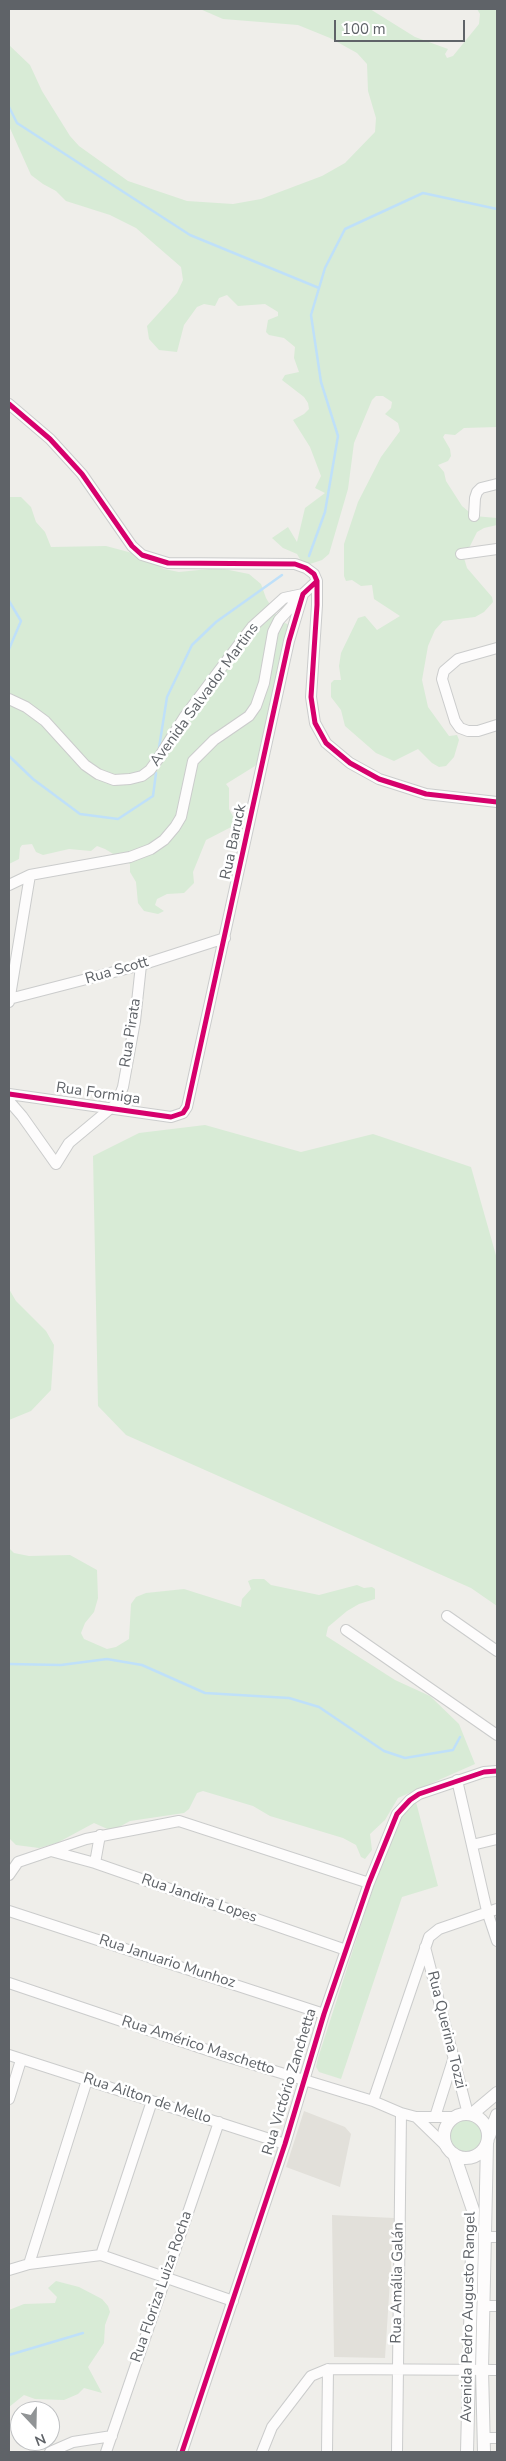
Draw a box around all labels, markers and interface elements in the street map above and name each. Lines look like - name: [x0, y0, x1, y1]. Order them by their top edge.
- scale bar: [336, 10, 467, 42]
- text: 100 m: [342, 19, 386, 39]
- street label: Avenida Salvador Martins: [147, 620, 263, 770]
- street label: Rua Baruck: [217, 803, 251, 881]
- street label: Rua Scott: [83, 953, 151, 989]
- street label: Rua Pirata: [117, 997, 145, 1069]
- street label: Rua Formiga: [55, 1079, 141, 1109]
- street label: Rua Jandira Lopes: [139, 1871, 259, 1927]
- street label: Rua Januario Munhoz: [96, 1931, 238, 1993]
- street label: Rua Querina Tozzi: [423, 1969, 469, 2091]
- street label: Rua Victório Zanchetta: [259, 2006, 321, 2158]
- street label: Rua Américo Maschetto: [119, 2013, 277, 2079]
- street label: Rua Ailton de Mello: [81, 2070, 213, 2128]
- street label: Rua Floriza Luiza Rocha: [128, 2209, 196, 2365]
- street label: Avenida Pedro Augusto Rangel: [458, 2211, 480, 2423]
- street label: Rua Amália Galán: [388, 2222, 408, 2344]
- north arrow: [10, 2401, 60, 2451]
- text: N: [32, 2429, 49, 2450]

